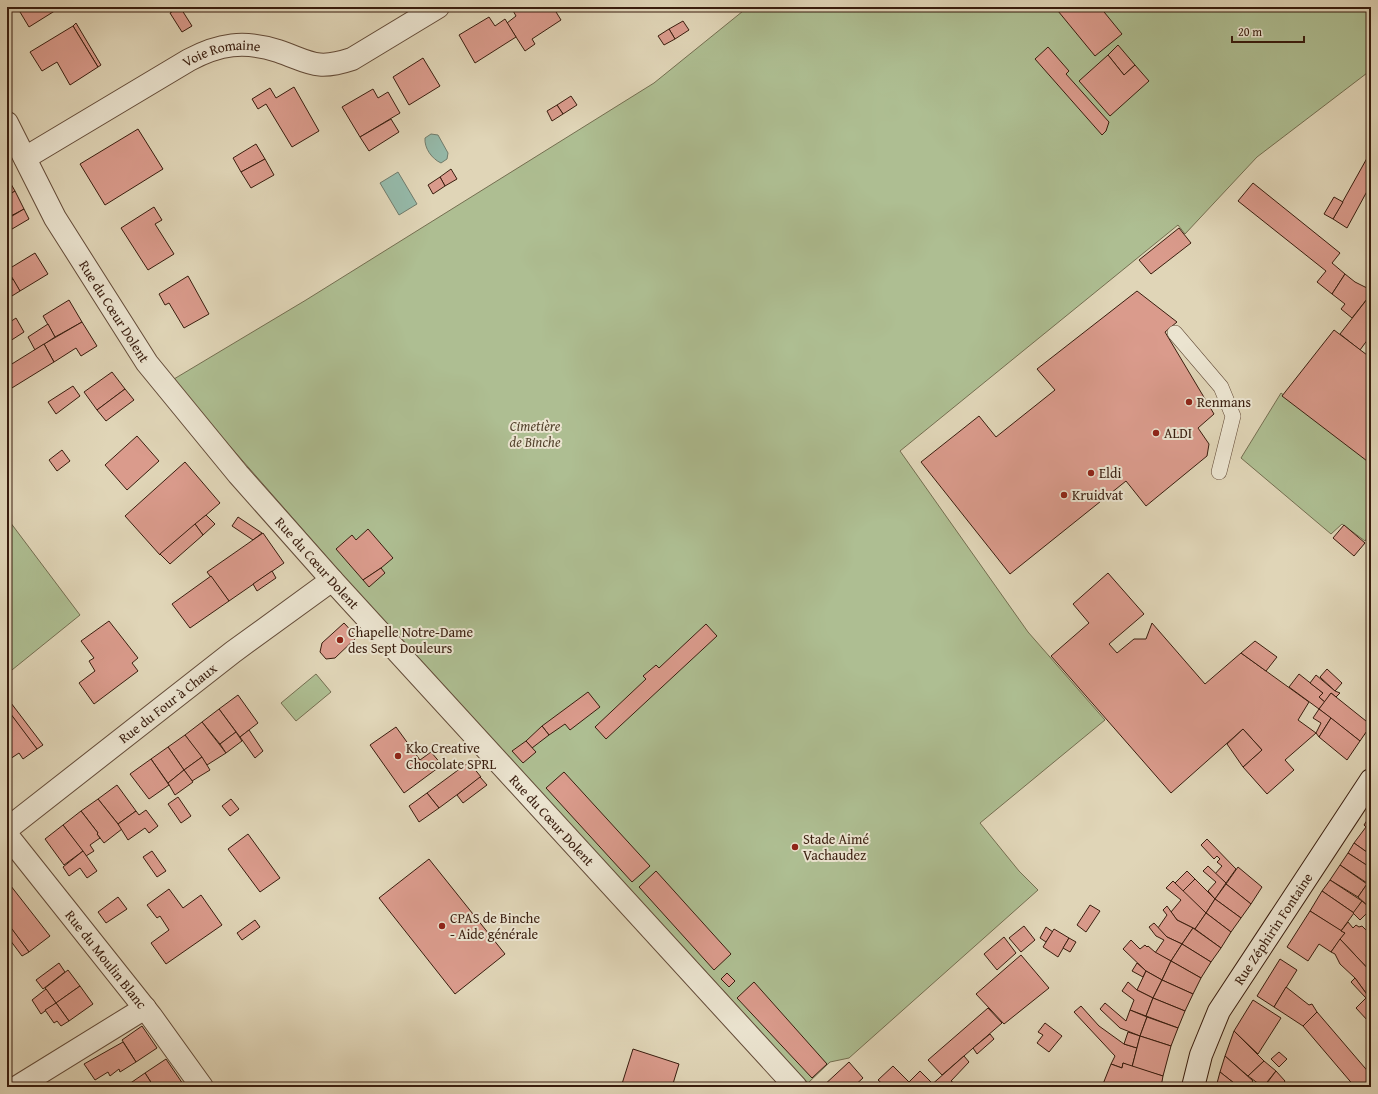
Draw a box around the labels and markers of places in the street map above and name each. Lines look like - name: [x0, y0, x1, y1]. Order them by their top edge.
- place label: Renmans: [1197, 392, 1251, 412]
- marker: Renmans: [1184, 397, 1194, 407]
- place label: ALDI: [1164, 423, 1192, 443]
- marker: ALDI: [1151, 428, 1161, 438]
- place label: Eldi: [1099, 463, 1121, 483]
- marker: Eldi: [1086, 468, 1096, 478]
- place label: Kruidvat: [1072, 485, 1123, 505]
- marker: Kruidvat: [1059, 490, 1069, 500]
- place label: Chapelle Notre-Dame des Sept Douleurs: [348, 622, 473, 658]
- marker: Chapelle Notre-Dame des Sept Douleurs: [335, 635, 345, 645]
- place label: Kko Creative Chocolate SPRL: [406, 738, 497, 774]
- marker: Kko Creative Chocolate SPRL: [393, 751, 403, 761]
- place label: Stade Aimé Vachaudez: [803, 829, 869, 865]
- marker: Stade Aimé Vachaudez: [790, 842, 800, 852]
- place label: CPAS de Binche - Aide générale: [450, 908, 540, 944]
- marker: CPAS de Binche - Aide générale: [437, 921, 447, 931]

